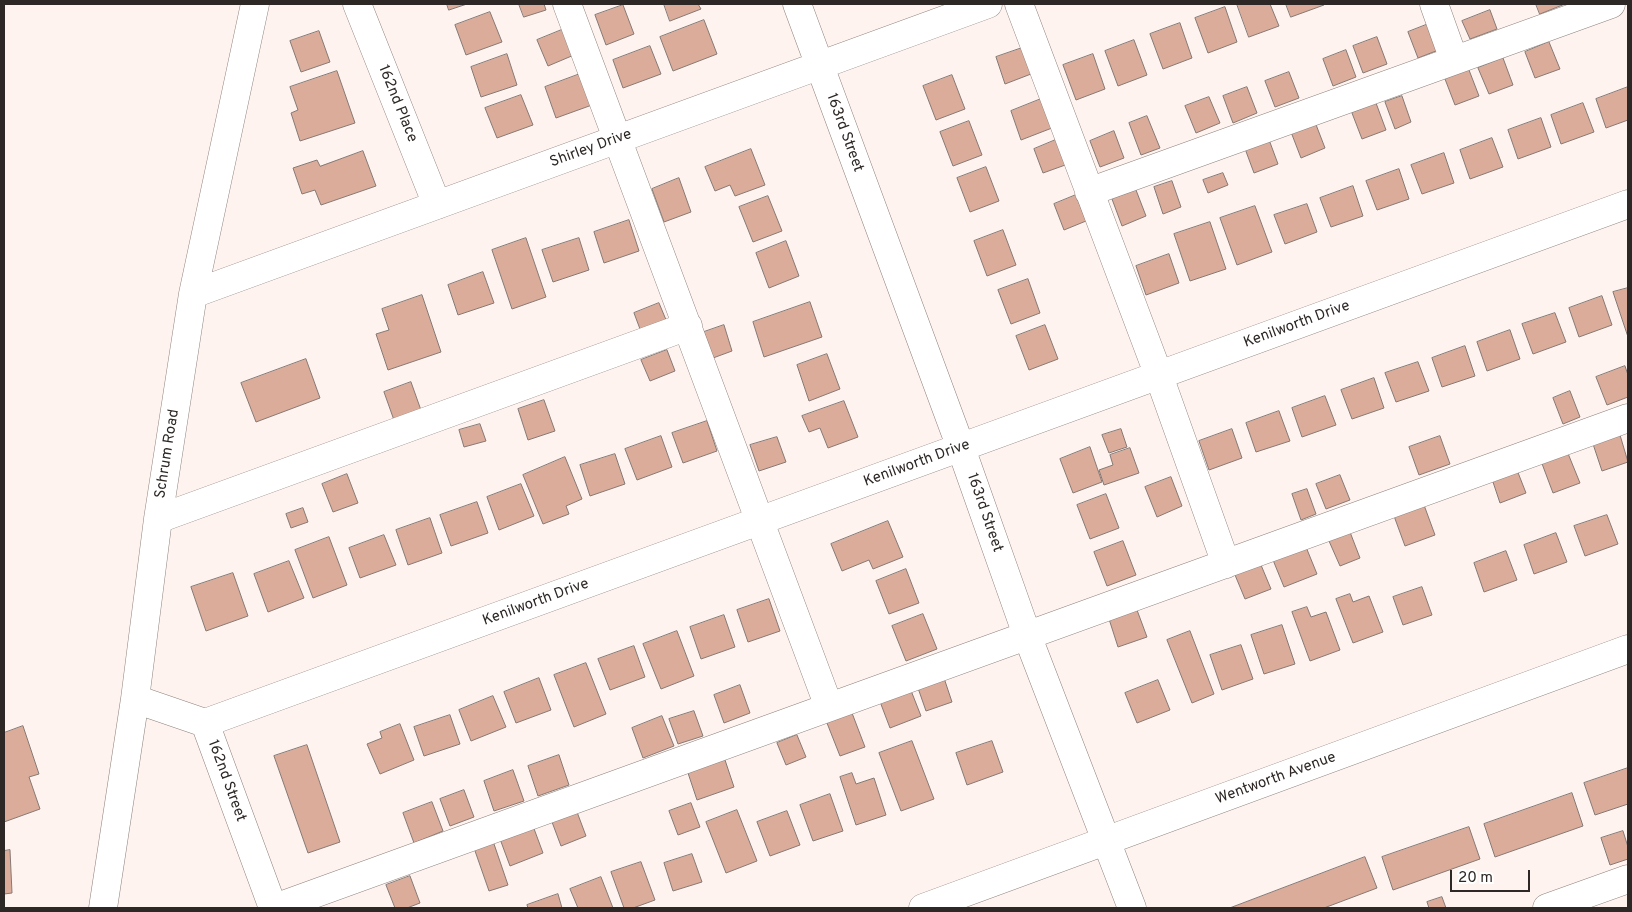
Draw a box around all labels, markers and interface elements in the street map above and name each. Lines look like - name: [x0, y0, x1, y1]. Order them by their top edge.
- street label: 162nd Place: [373, 63, 421, 145]
- street label: 163rd Street: [821, 91, 867, 175]
- street label: Shirley Drive: [548, 126, 634, 172]
- street label: Kenilworth Drive: [1241, 297, 1353, 353]
- street label: Schrum Road: [152, 408, 184, 500]
- street label: Kenilworth Drive: [861, 436, 973, 492]
- street label: 163rd Street: [962, 471, 1006, 555]
- street label: Kenilworth Drive: [480, 575, 592, 631]
- street label: 162nd Street: [203, 738, 249, 824]
- street label: Wentworth Avenue: [1213, 749, 1339, 809]
- scale bar: [1452, 860, 1532, 892]
- text: 20 m: [1458, 869, 1493, 888]

